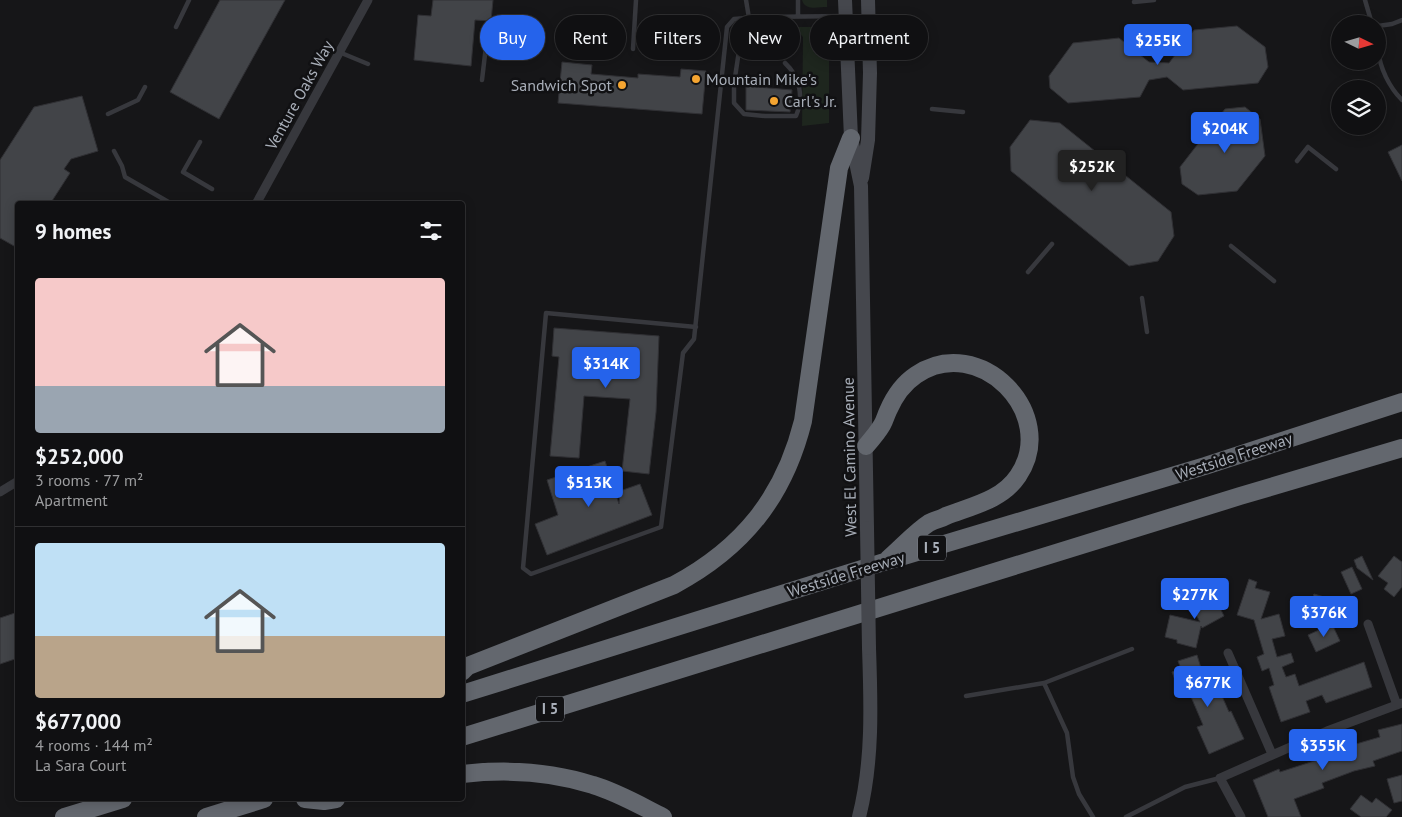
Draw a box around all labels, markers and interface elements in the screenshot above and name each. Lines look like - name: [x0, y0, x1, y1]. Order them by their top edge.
- chip: Buy: [480, 15, 545, 60]
- chip: Rent: [555, 15, 626, 60]
- chip: Filters: [636, 15, 720, 60]
- chip: New: [730, 15, 800, 60]
- chip: Apartment: [810, 15, 928, 60]
- north arrow: [1331, 15, 1386, 70]
- map controls: [1331, 15, 1386, 135]
- pin: $255K: [1123, 23, 1193, 66]
- text: $255K: [1135, 30, 1181, 50]
- street label: Venture Oaks Way: [260, 36, 338, 154]
- place label: Mountain Mike's: [706, 69, 817, 89]
- marker: Mountain Mike's: [690, 73, 702, 85]
- place label: Sandwich Spot: [511, 75, 613, 95]
- marker: Sandwich Spot: [616, 79, 628, 91]
- button: layers: [1331, 80, 1386, 135]
- place label: Carl's Jr.: [784, 91, 837, 111]
- marker: Carl's Jr.: [768, 95, 780, 107]
- pin: $204K: [1190, 112, 1260, 154]
- text: $204K: [1202, 118, 1248, 138]
- pin: $252K: [1057, 150, 1127, 192]
- text: $252K: [1069, 156, 1115, 176]
- icon: filters: [417, 217, 445, 245]
- text: 9 homes: [35, 218, 111, 245]
- icon: home: [195, 310, 285, 400]
- pin: $314K: [571, 346, 641, 389]
- text: $314K: [583, 353, 629, 373]
- street label: West El Camino Avenue: [838, 377, 860, 537]
- street label: Westside Freeway: [1173, 428, 1295, 484]
- text: $252,000: [35, 443, 124, 470]
- pin: $513K: [554, 466, 624, 508]
- text: 3 rooms · 77 m²: [35, 470, 143, 490]
- text: $513K: [566, 472, 612, 492]
- text: Apartment: [35, 490, 108, 510]
- road number: I 5: [918, 536, 946, 560]
- street label: Westside Freeway: [785, 546, 908, 601]
- icon: home: [195, 576, 285, 666]
- pin: $277K: [1160, 578, 1230, 620]
- text: $277K: [1172, 584, 1218, 604]
- pin: $376K: [1289, 596, 1359, 638]
- text: $376K: [1301, 602, 1347, 622]
- pin: $677K: [1173, 666, 1243, 708]
- text: $677K: [1185, 672, 1231, 692]
- road number: I 5: [536, 696, 564, 722]
- text: $677,000: [35, 708, 121, 735]
- pin: $355K: [1288, 728, 1358, 771]
- text: 4 rooms · 144 m²: [35, 735, 153, 755]
- text: $355K: [1300, 735, 1346, 755]
- text: La Sara Court: [35, 755, 126, 775]

